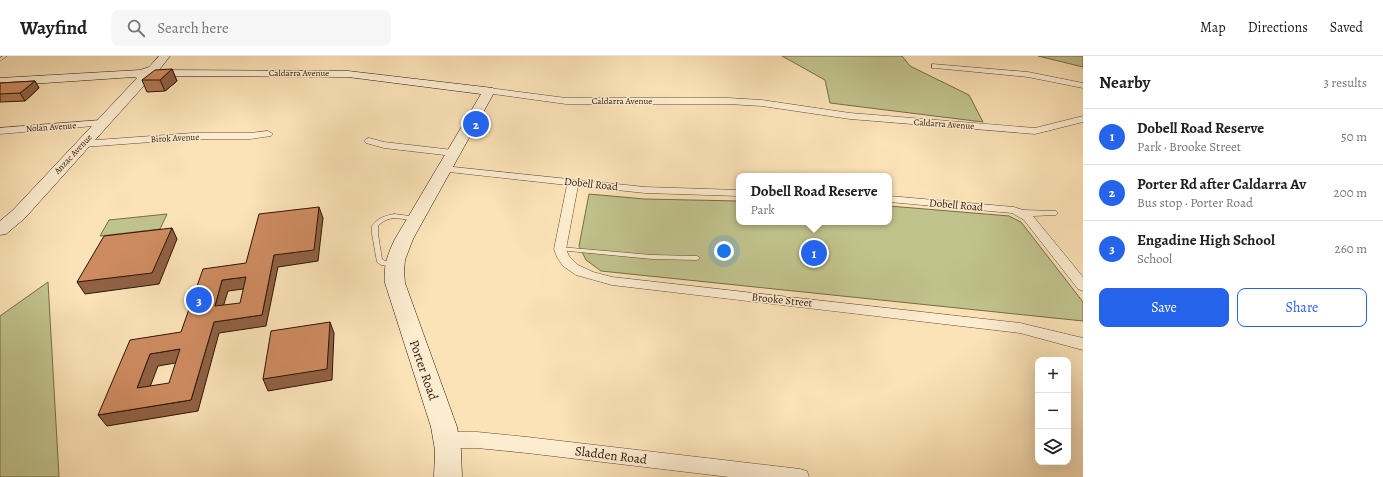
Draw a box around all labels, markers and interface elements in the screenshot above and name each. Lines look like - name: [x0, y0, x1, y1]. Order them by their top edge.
- search box: [111, 10, 391, 46]
- text: Wayfind: [20, 15, 87, 41]
- icon: search: [125, 17, 147, 39]
- text: Search here: [157, 18, 229, 38]
- text: Map: [1200, 18, 1226, 37]
- text: Directions: [1248, 18, 1308, 37]
- text: Saved: [1330, 18, 1363, 37]
- street label: Caldarra Avenue: [269, 67, 329, 79]
- text: Nearby: [1099, 71, 1150, 94]
- text: 3 results: [1323, 74, 1367, 91]
- street label: Caldarra Avenue: [592, 95, 652, 107]
- pin: 2: [463, 109, 489, 139]
- street label: Caldarra Avenue: [913, 116, 975, 132]
- text: Dobell Road Reserve: [1137, 118, 1264, 138]
- street label: Nolan Avenue: [25, 119, 77, 135]
- text: 1: [1110, 128, 1114, 145]
- text: 50 m: [1341, 128, 1367, 145]
- street label: Anzac Avenue: [51, 131, 95, 177]
- street label: Birok Avenue: [150, 131, 200, 145]
- text: Park · Brooke Street: [1137, 138, 1241, 155]
- popup: [736, 173, 892, 225]
- street label: Dobell Road: [563, 174, 619, 194]
- text: Porter Rd after Caldarra Av: [1137, 174, 1306, 194]
- text: Dobell Road Reserve: [750, 181, 878, 201]
- text: 2: [1109, 184, 1115, 201]
- text: 200 m: [1334, 184, 1367, 201]
- text: Bus stop · Porter Road: [1137, 194, 1253, 211]
- street label: Dobell Road: [928, 195, 984, 215]
- text: Park: [750, 201, 775, 218]
- text: Engadine High School: [1137, 230, 1275, 250]
- pin: 1: [801, 238, 827, 268]
- text: 3: [1109, 240, 1115, 257]
- text: 260 m: [1334, 240, 1367, 257]
- your location: [714, 241, 734, 261]
- text: School: [1137, 250, 1172, 267]
- pin: 3: [186, 285, 212, 315]
- button: Save: [1099, 288, 1229, 327]
- button: Share: [1237, 288, 1367, 327]
- street label: Brooke Street: [751, 289, 813, 311]
- street label: Porter Road: [406, 338, 442, 402]
- map controls: [1035, 357, 1071, 465]
- button: +: [1035, 357, 1071, 393]
- button: −: [1035, 393, 1071, 429]
- button: layers: [1035, 429, 1071, 465]
- street label: Sladden Road: [574, 442, 648, 468]

